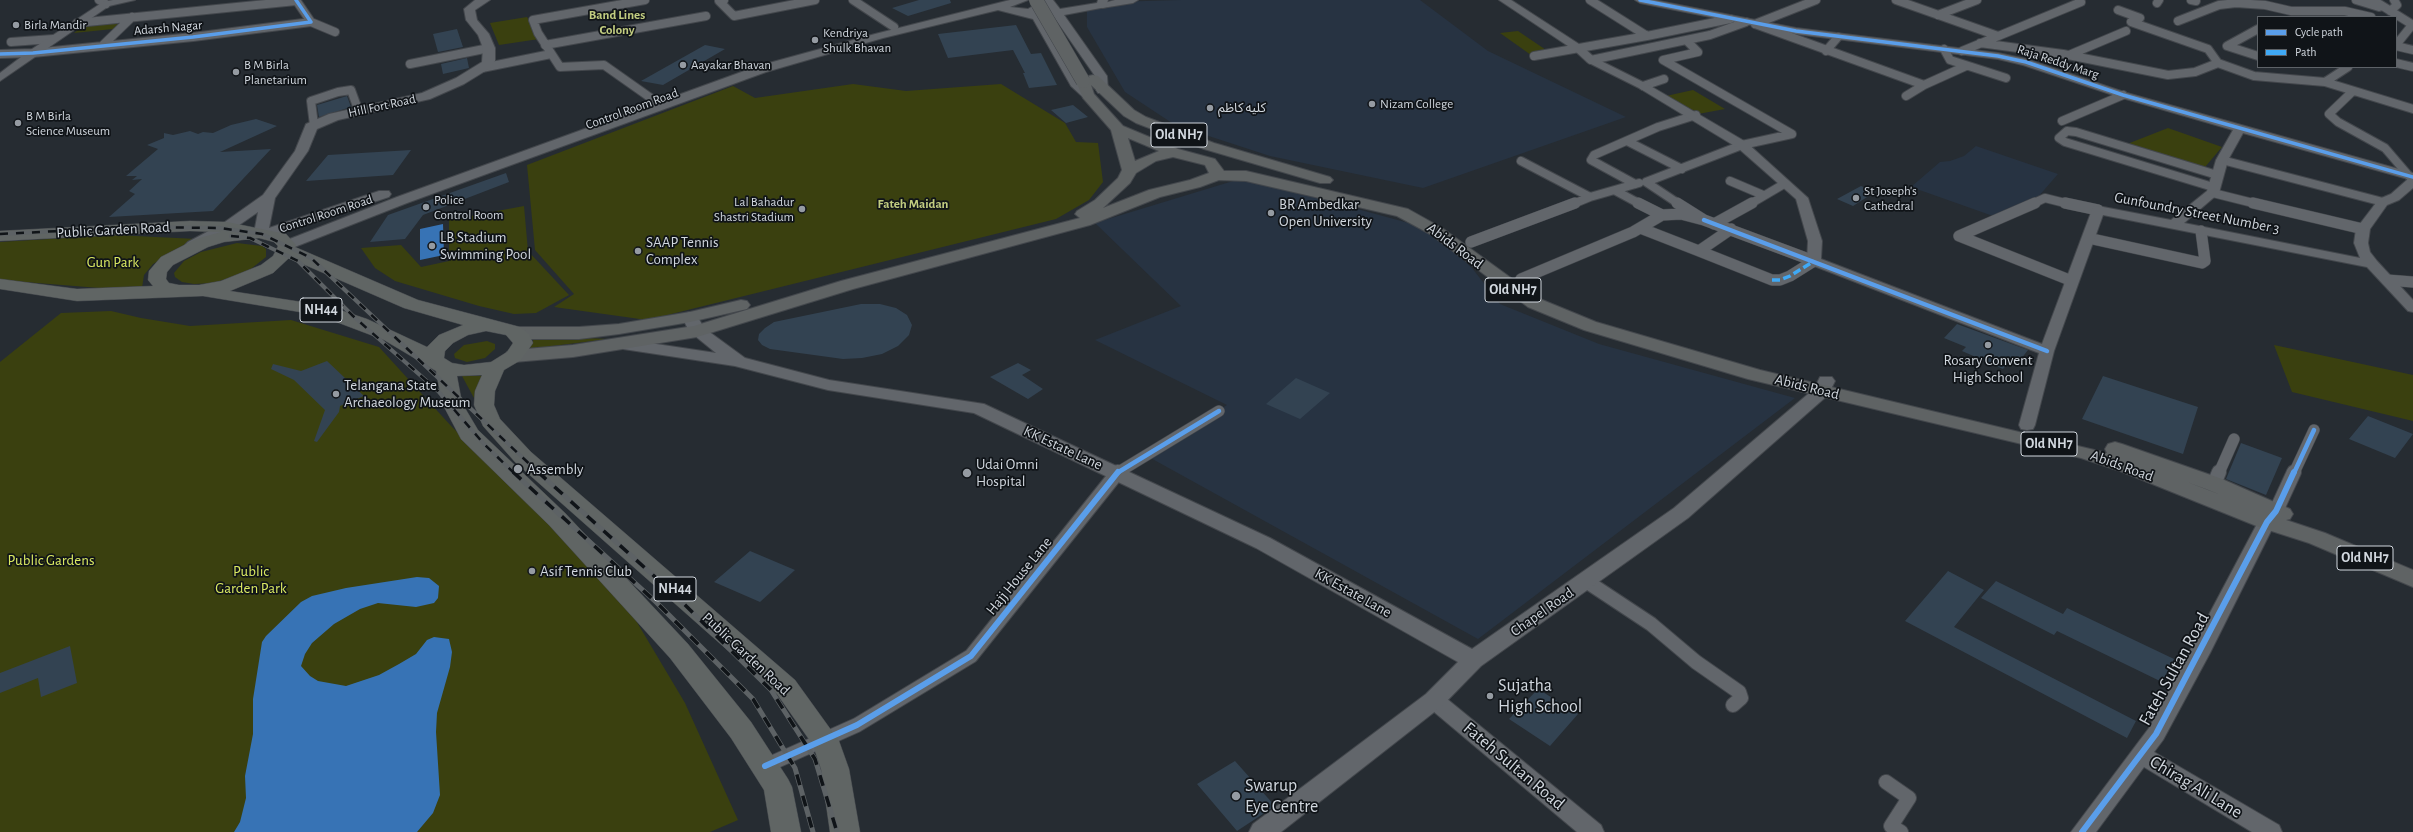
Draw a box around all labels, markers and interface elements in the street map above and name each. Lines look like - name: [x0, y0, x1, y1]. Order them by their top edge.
- district label: Band Lines Colony: [589, 7, 645, 38]
- legend: [2257, 16, 2397, 68]
- place label: Birla Mandir: [24, 17, 86, 33]
- street label: Adarsh Nagar: [133, 17, 203, 39]
- marker: Birla Mandir: [11, 20, 21, 30]
- place label: Kendriya Shulk Bhavan: [823, 25, 891, 56]
- text: Cycle path: [2295, 26, 2343, 38]
- marker: Kendriya Shulk Bhavan: [810, 35, 820, 45]
- street label: Raja Reddy Marg: [2015, 41, 2101, 83]
- text: Path: [2295, 46, 2317, 58]
- place label: B M Birla Planetarium: [244, 57, 307, 88]
- place label: Aayakar Bhavan: [691, 57, 771, 73]
- marker: Aayakar Bhavan: [678, 60, 688, 70]
- marker: B M Birla Planetarium: [231, 67, 241, 77]
- street label: Control Room Road: [584, 85, 680, 133]
- street label: Hill Fort Road: [347, 91, 417, 121]
- place label: Nizam College: [1380, 96, 1453, 112]
- marker: Nizam College: [1367, 99, 1377, 109]
- place label: كليه كاظم: [1218, 100, 1266, 116]
- marker: كليه كاظم: [1205, 103, 1215, 113]
- place label: B M Birla Science Museum: [26, 108, 110, 139]
- marker: B M Birla Science Museum: [13, 118, 23, 128]
- road number: Old NH7: [1151, 123, 1207, 147]
- place label: St Joseph's Cathedral: [1864, 183, 1917, 214]
- street label: Gunfoundry Street Number 3: [2113, 188, 2281, 238]
- street label: Control Room Road: [277, 192, 375, 236]
- place label: Police Control Room: [434, 192, 503, 223]
- marker: St Joseph's Cathedral: [1851, 193, 1861, 203]
- place label: Lal Bahadur Shastri Stadium: [714, 194, 794, 225]
- place label: BR Ambedkar Open University: [1279, 195, 1372, 230]
- district label: Fateh Maidan: [878, 196, 948, 212]
- marker: Police Control Room: [421, 202, 431, 212]
- marker: Lal Bahadur Shastri Stadium: [797, 204, 807, 214]
- marker: BR Ambedkar Open University: [1266, 208, 1276, 218]
- street label: Public Garden Road: [56, 218, 170, 242]
- street label: Abids Road: [1423, 219, 1487, 273]
- place label: LB Stadium Swimming Pool: [440, 228, 531, 263]
- place label: SAAP Tennis Complex: [646, 233, 718, 268]
- marker: LB Stadium Swimming Pool: [427, 241, 437, 251]
- marker: SAAP Tennis Complex: [633, 246, 643, 256]
- park label: Gun Park: [87, 253, 139, 271]
- road number: Old NH7: [1485, 278, 1541, 302]
- road number: NH44: [300, 298, 342, 322]
- marker: Rosary Convent High School: [1983, 340, 1993, 350]
- place label: Rosary Convent High School: [1943, 351, 2033, 386]
- street label: Abids Road: [1773, 370, 1841, 404]
- place label: Telangana State Archaeology Museum: [344, 376, 471, 411]
- marker: Telangana State Archaeology Museum: [331, 389, 341, 399]
- street label: KK Estate Lane: [1021, 422, 1105, 474]
- road number: Old NH7: [2021, 432, 2077, 456]
- street label: Abids Road: [2088, 446, 2156, 486]
- place label: Udai Omni Hospital: [976, 455, 1038, 490]
- place label: Assembly: [527, 460, 583, 478]
- marker: Assembly: [512, 463, 524, 475]
- marker: Udai Omni Hospital: [961, 467, 973, 479]
- street label: Hajj House Lane: [982, 533, 1056, 619]
- road number: Old NH7: [2337, 546, 2393, 570]
- park label: Public Gardens: [8, 551, 94, 569]
- park label: Public Garden Park: [215, 562, 287, 597]
- place label: Asif Tennis Club: [540, 562, 632, 580]
- street label: KK Estate Lane: [1311, 565, 1395, 621]
- marker: Asif Tennis Club: [527, 566, 537, 576]
- road number: NH44: [654, 577, 696, 601]
- street label: Chapel Road: [1507, 584, 1577, 640]
- street label: Public Garden Road: [698, 609, 794, 699]
- street label: Fateh Sultan Road: [2134, 609, 2214, 729]
- place label: Sujatha High School: [1498, 675, 1582, 718]
- marker: Sujatha High School: [1485, 691, 1495, 701]
- street label: Fateh Sultan Road: [1459, 717, 1569, 815]
- street label: Chirag Ali Lane: [2146, 751, 2246, 823]
- place label: Swarup Eye Centre: [1245, 775, 1318, 818]
- marker: Swarup Eye Centre: [1230, 790, 1242, 802]

